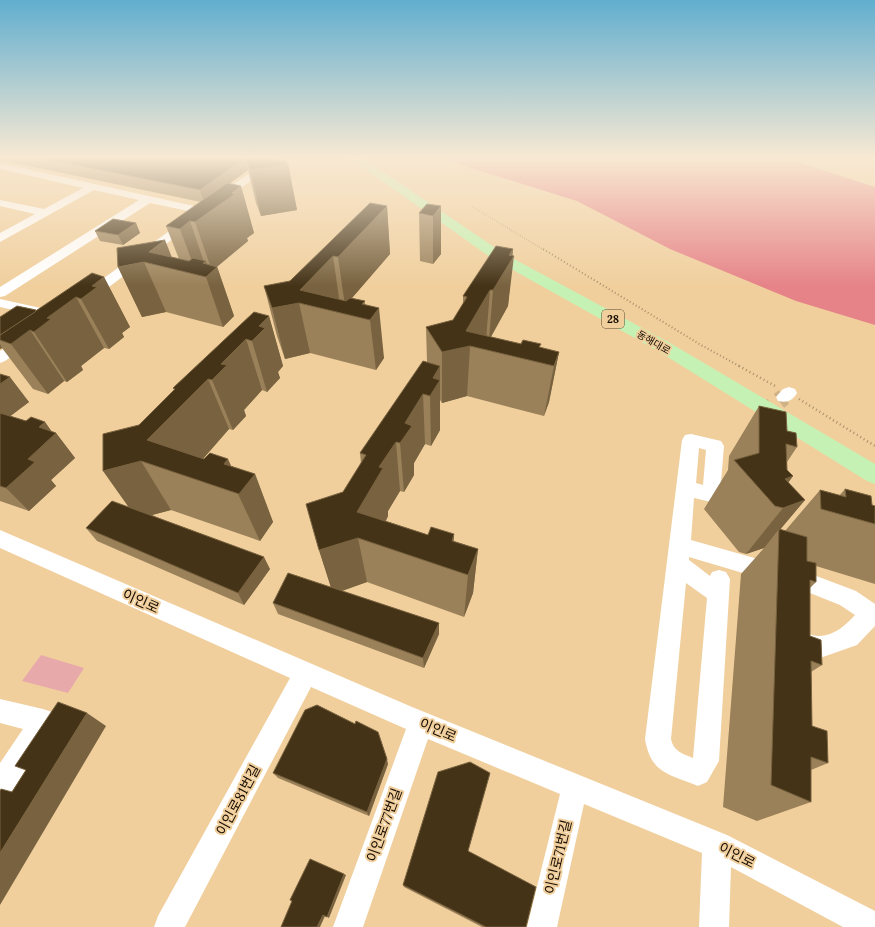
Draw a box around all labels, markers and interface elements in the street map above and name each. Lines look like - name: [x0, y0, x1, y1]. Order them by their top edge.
- road number: 28: [602, 310, 624, 328]
- street label: 동해대로: [635, 328, 673, 357]
- street label: 이인로: [120, 585, 162, 617]
- street label: 이인로: [417, 714, 459, 746]
- street label: 이인로81번길: [212, 762, 264, 838]
- street label: 이인로77번길: [362, 786, 406, 864]
- street label: 이인로71번길: [541, 818, 575, 896]
- street label: 이인로: [716, 838, 758, 872]

